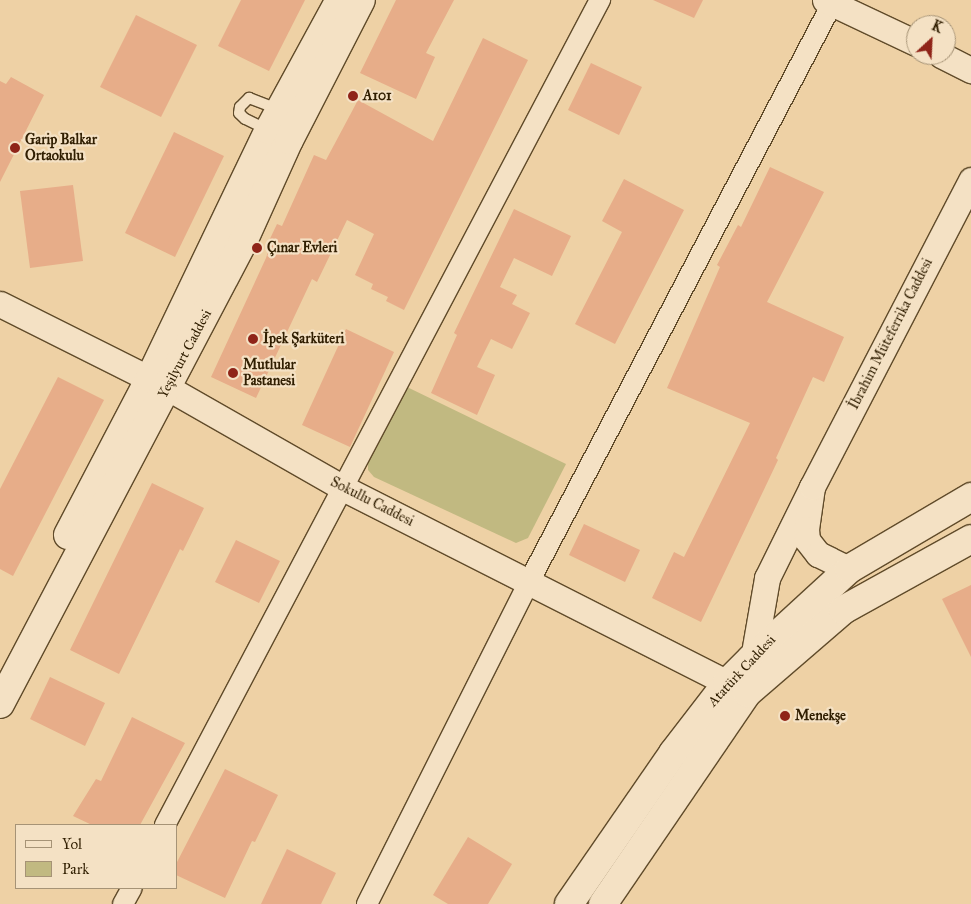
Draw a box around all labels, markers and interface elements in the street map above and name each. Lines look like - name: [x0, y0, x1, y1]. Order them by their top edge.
- north arrow: [906, 15, 956, 65]
- text: K: [929, 17, 945, 37]
- place label: A101: [363, 88, 391, 104]
- marker: A101: [347, 90, 359, 102]
- place label: Garip Balkar Ortaokulu: [25, 132, 97, 164]
- marker: Garip Balkar Ortaokulu: [9, 142, 21, 154]
- place label: Çınar Evleri: [267, 240, 337, 256]
- marker: Çınar Evleri: [251, 242, 263, 254]
- street label: İbrahim Müteferrika Caddesi: [846, 256, 936, 412]
- street label: Yeşilyurt Caddesi: [155, 307, 215, 401]
- place label: İpek Şarküteri: [263, 331, 344, 347]
- marker: İpek Şarküteri: [247, 333, 259, 345]
- place label: Mutlular Pastanesi: [243, 357, 296, 390]
- marker: Mutlular Pastanesi: [227, 367, 239, 379]
- street label: Sokullu Caddesi: [327, 474, 417, 530]
- street label: Atatürk Caddesi: [705, 632, 779, 710]
- place label: Menekşe: [795, 708, 846, 724]
- marker: Menekşe: [779, 710, 791, 722]
- legend: [15, 824, 178, 889]
- text: Yol: [62, 835, 82, 853]
- text: Park: [62, 860, 89, 878]

